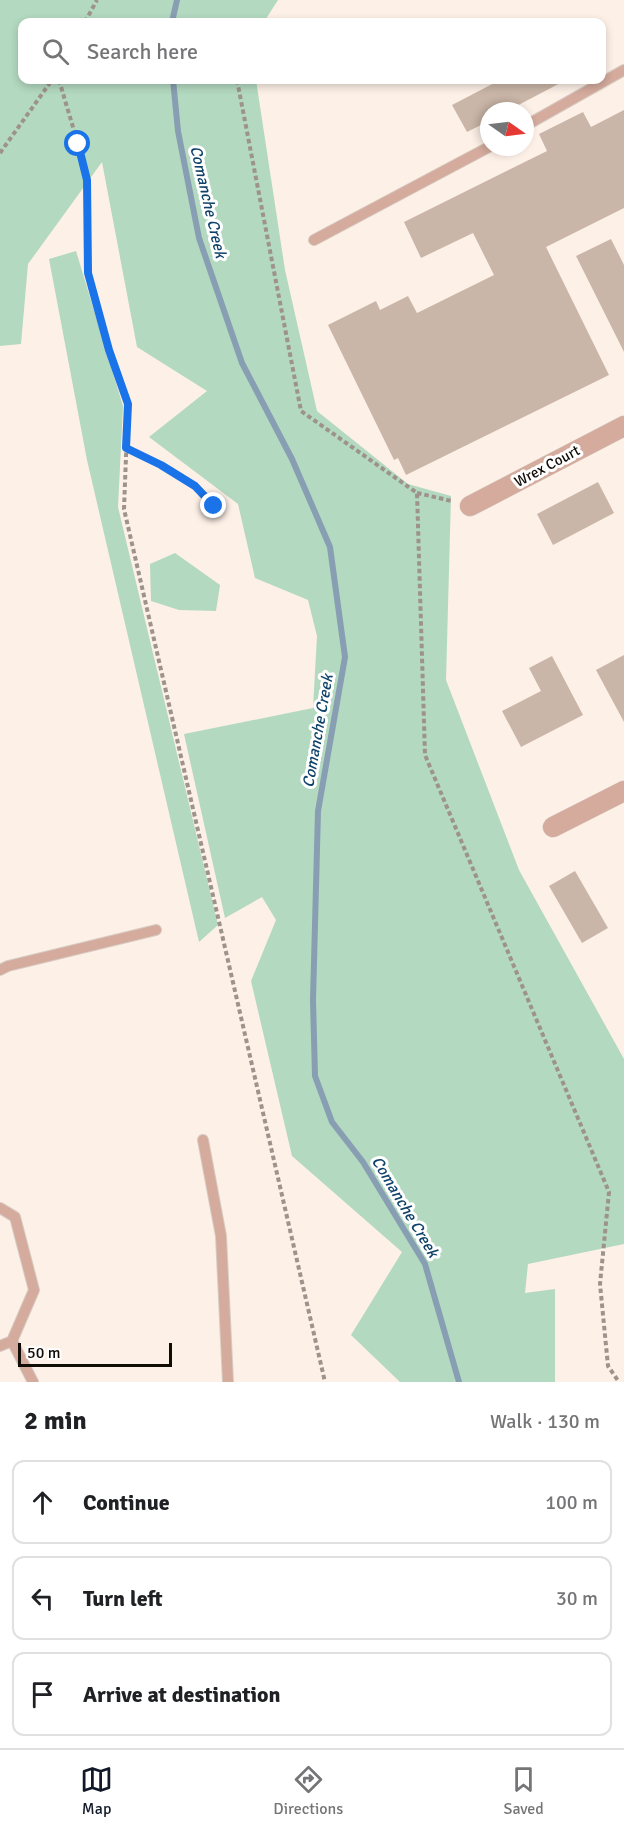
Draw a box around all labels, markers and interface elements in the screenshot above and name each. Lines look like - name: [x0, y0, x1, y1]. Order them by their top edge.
- search box: [18, 18, 606, 84]
- icon: search: [39, 35, 72, 68]
- text: Search here: [87, 38, 198, 65]
- north arrow: [480, 102, 534, 156]
- route start: [64, 130, 90, 156]
- water label: Comanche Creek: [185, 144, 231, 262]
- street label: Wrex Court: [511, 441, 583, 491]
- route end: [200, 492, 226, 518]
- water label: Comanche Creek: [298, 671, 338, 789]
- water label: Comanche Creek: [367, 1153, 444, 1263]
- scale bar: [18, 1340, 172, 1368]
- text: 50 m: [27, 1343, 61, 1363]
- text: 2 min: [24, 1405, 87, 1437]
- text: Walk · 130 m: [490, 1409, 600, 1434]
- icon: ahead: [26, 1486, 59, 1519]
- text: Continue: [83, 1489, 170, 1516]
- text: 100 m: [545, 1490, 598, 1515]
- icon: left: [26, 1582, 59, 1615]
- text: Turn left: [83, 1585, 163, 1612]
- text: 30 m: [556, 1586, 598, 1611]
- icon: arrive: [26, 1678, 59, 1711]
- text: Arrive at destination: [83, 1681, 280, 1708]
- tab: Map: [80, 1763, 113, 1819]
- tab: Directions: [273, 1763, 343, 1819]
- tab: Saved: [504, 1763, 544, 1819]

